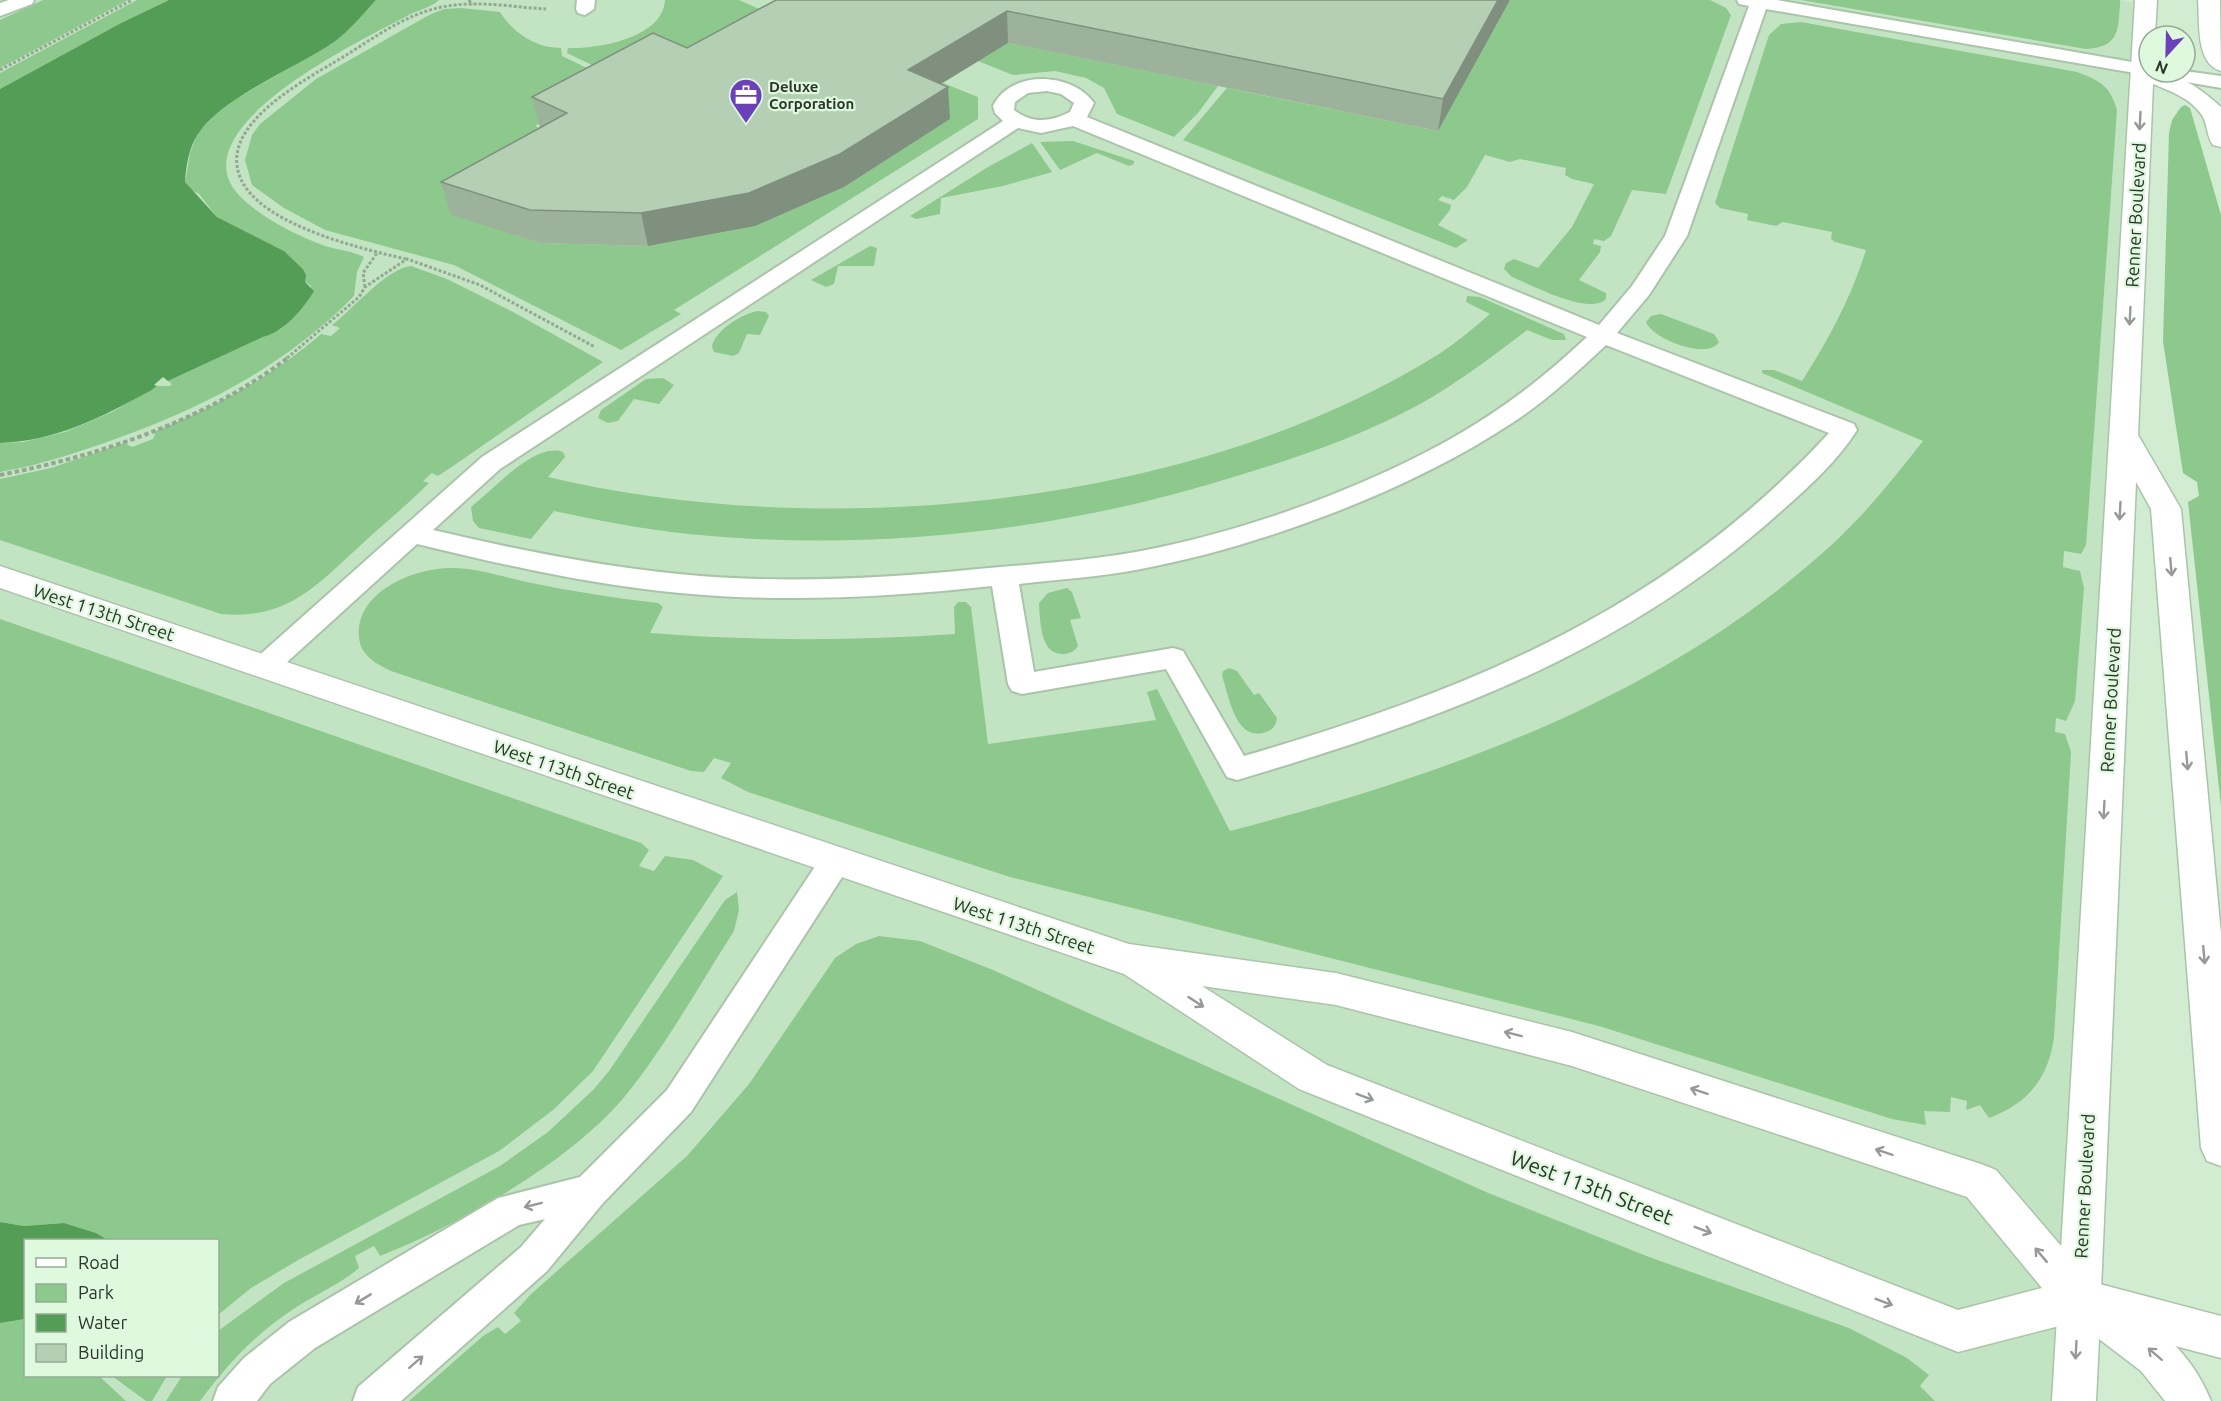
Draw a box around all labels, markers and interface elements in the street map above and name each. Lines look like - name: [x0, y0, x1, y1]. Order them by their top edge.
- north arrow: [2137, 24, 2197, 84]
- text: N: [2152, 57, 2170, 78]
- office icon: Deluxe Corporation: [728, 77, 764, 124]
- place label: Deluxe Corporation: [769, 78, 854, 112]
- one-way arrow: [2134, 111, 2145, 131]
- street label: Renner Boulevard: [2121, 142, 2149, 288]
- one-way arrow: [2124, 306, 2135, 326]
- one-way arrow: [2114, 500, 2125, 520]
- one-way arrow: [2166, 556, 2177, 576]
- street label: West 113th Street: [31, 580, 177, 644]
- street label: Renner Boulevard: [2096, 627, 2124, 773]
- street label: West 113th Street: [491, 736, 637, 802]
- one-way arrow: [2182, 750, 2193, 770]
- one-way arrow: [2098, 800, 2109, 820]
- street label: West 113th Street: [951, 893, 1097, 957]
- one-way arrow: [2199, 945, 2210, 965]
- one-way arrow: [1187, 996, 1204, 1009]
- one-way arrow: [1504, 1028, 1523, 1040]
- one-way arrow: [1690, 1085, 1709, 1096]
- one-way arrow: [1355, 1093, 1374, 1104]
- street label: Renner Boulevard: [2070, 1113, 2098, 1259]
- street label: West 113th Street: [1507, 1145, 1677, 1229]
- one-way arrow: [1875, 1146, 1894, 1157]
- one-way arrow: [524, 1200, 543, 1212]
- one-way arrow: [1693, 1225, 1711, 1236]
- legend: [24, 1239, 219, 1377]
- one-way arrow: [2034, 1248, 2048, 1263]
- text: Road: [78, 1252, 120, 1272]
- text: Park: [78, 1282, 114, 1302]
- one-way arrow: [355, 1293, 372, 1305]
- one-way arrow: [1874, 1297, 1893, 1308]
- text: Water: [78, 1312, 128, 1332]
- one-way arrow: [2071, 1340, 2082, 1360]
- text: Building: [78, 1342, 144, 1362]
- one-way arrow: [2147, 1348, 2163, 1361]
- one-way arrow: [408, 1356, 424, 1369]

